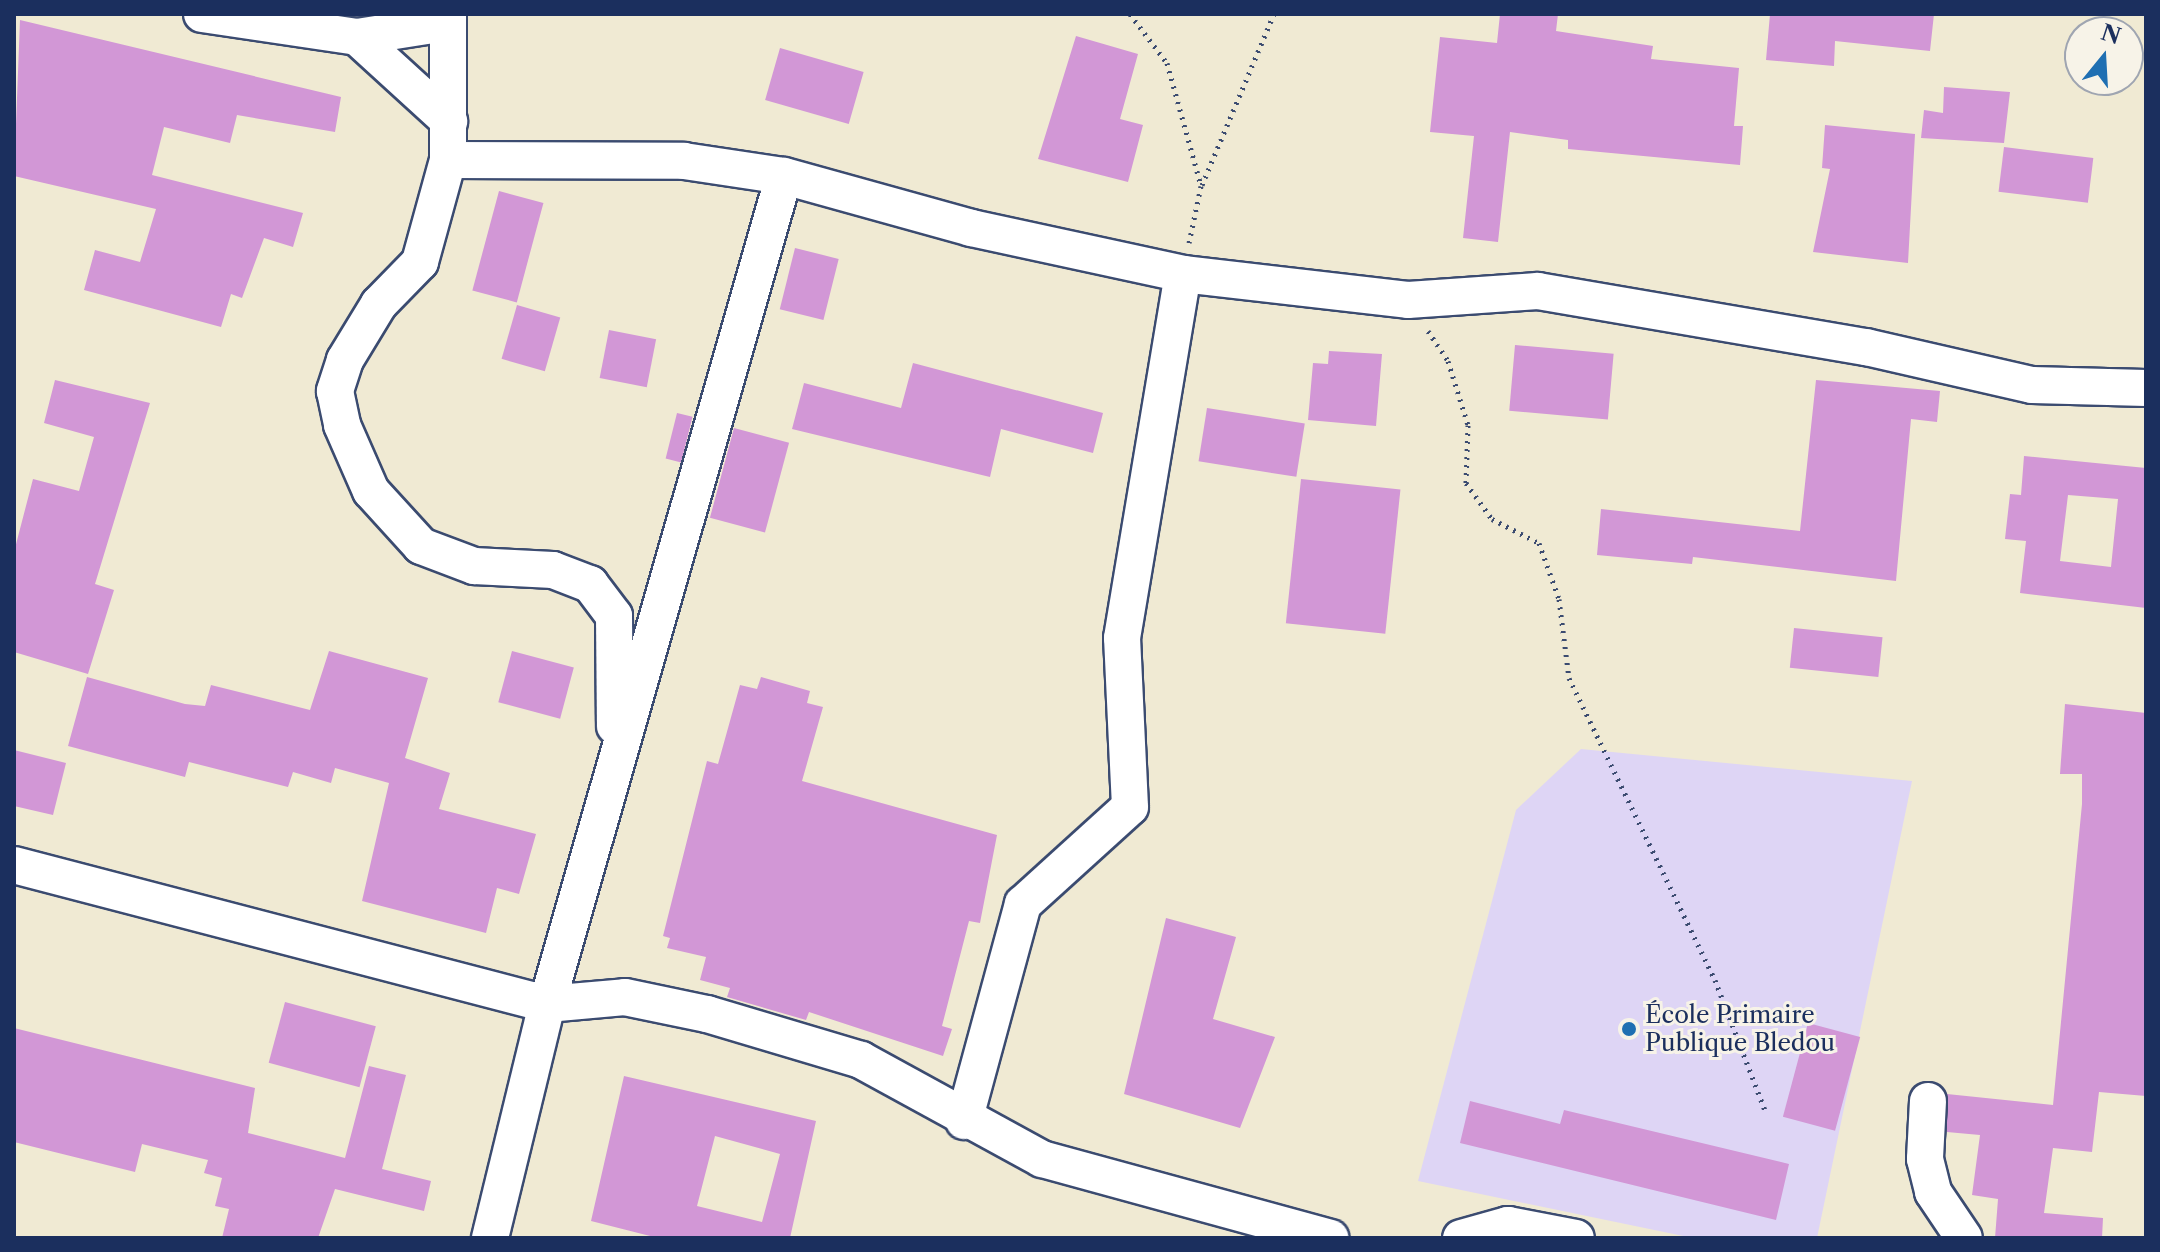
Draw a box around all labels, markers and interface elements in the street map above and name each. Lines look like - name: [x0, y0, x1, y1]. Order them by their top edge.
- north arrow: [2064, 16, 2144, 96]
- text: N: [2098, 19, 2124, 50]
- place label: École Primaire Publique Bledou: [1645, 1001, 1835, 1057]
- marker: École Primaire Publique Bledou: [1620, 1020, 1638, 1038]

